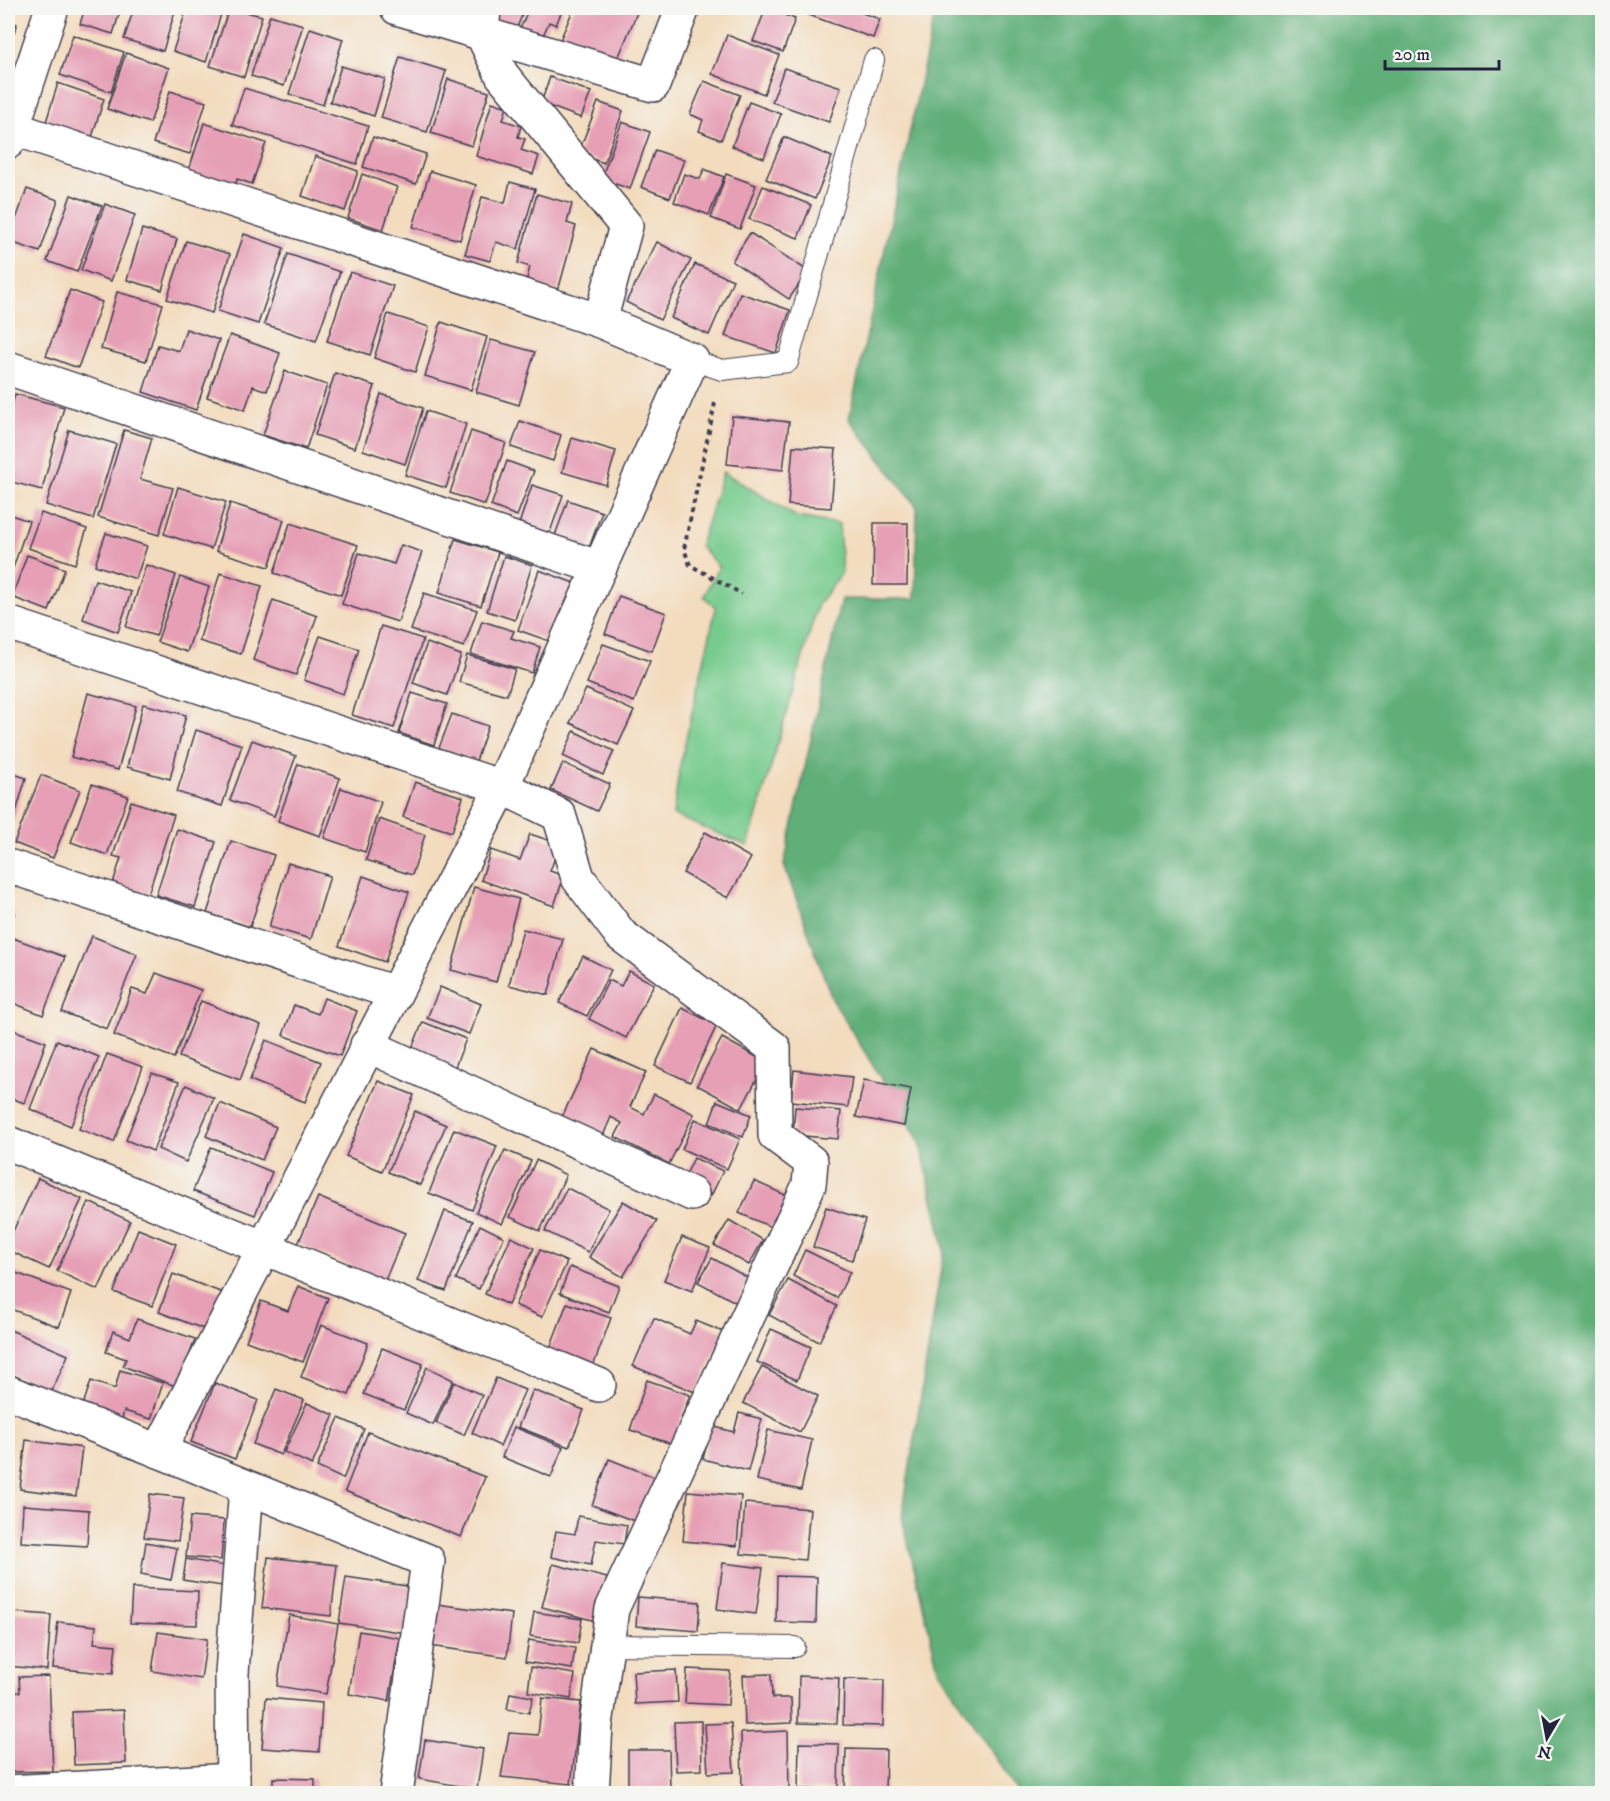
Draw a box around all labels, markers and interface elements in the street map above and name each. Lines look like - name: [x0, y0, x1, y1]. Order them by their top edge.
- scale bar: [1385, 33, 1499, 71]
- text: 20 m: [1394, 44, 1430, 66]
- north arrow: [1517, 1708, 1577, 1768]
- text: N: [1536, 1741, 1553, 1763]

